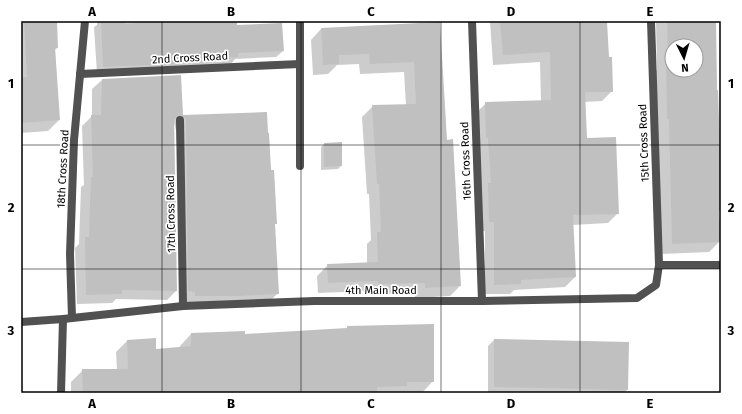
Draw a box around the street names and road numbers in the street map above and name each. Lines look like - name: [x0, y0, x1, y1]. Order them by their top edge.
- street label: 2nd Cross Road: [152, 50, 228, 66]
- street label: 15th Cross Road: [636, 104, 652, 182]
- street label: 16th Cross Road: [458, 121, 474, 201]
- street label: 18th Cross Road: [54, 129, 72, 209]
- street label: 17th Cross Road: [164, 175, 178, 253]
- street label: 4th Main Road: [345, 284, 417, 297]

